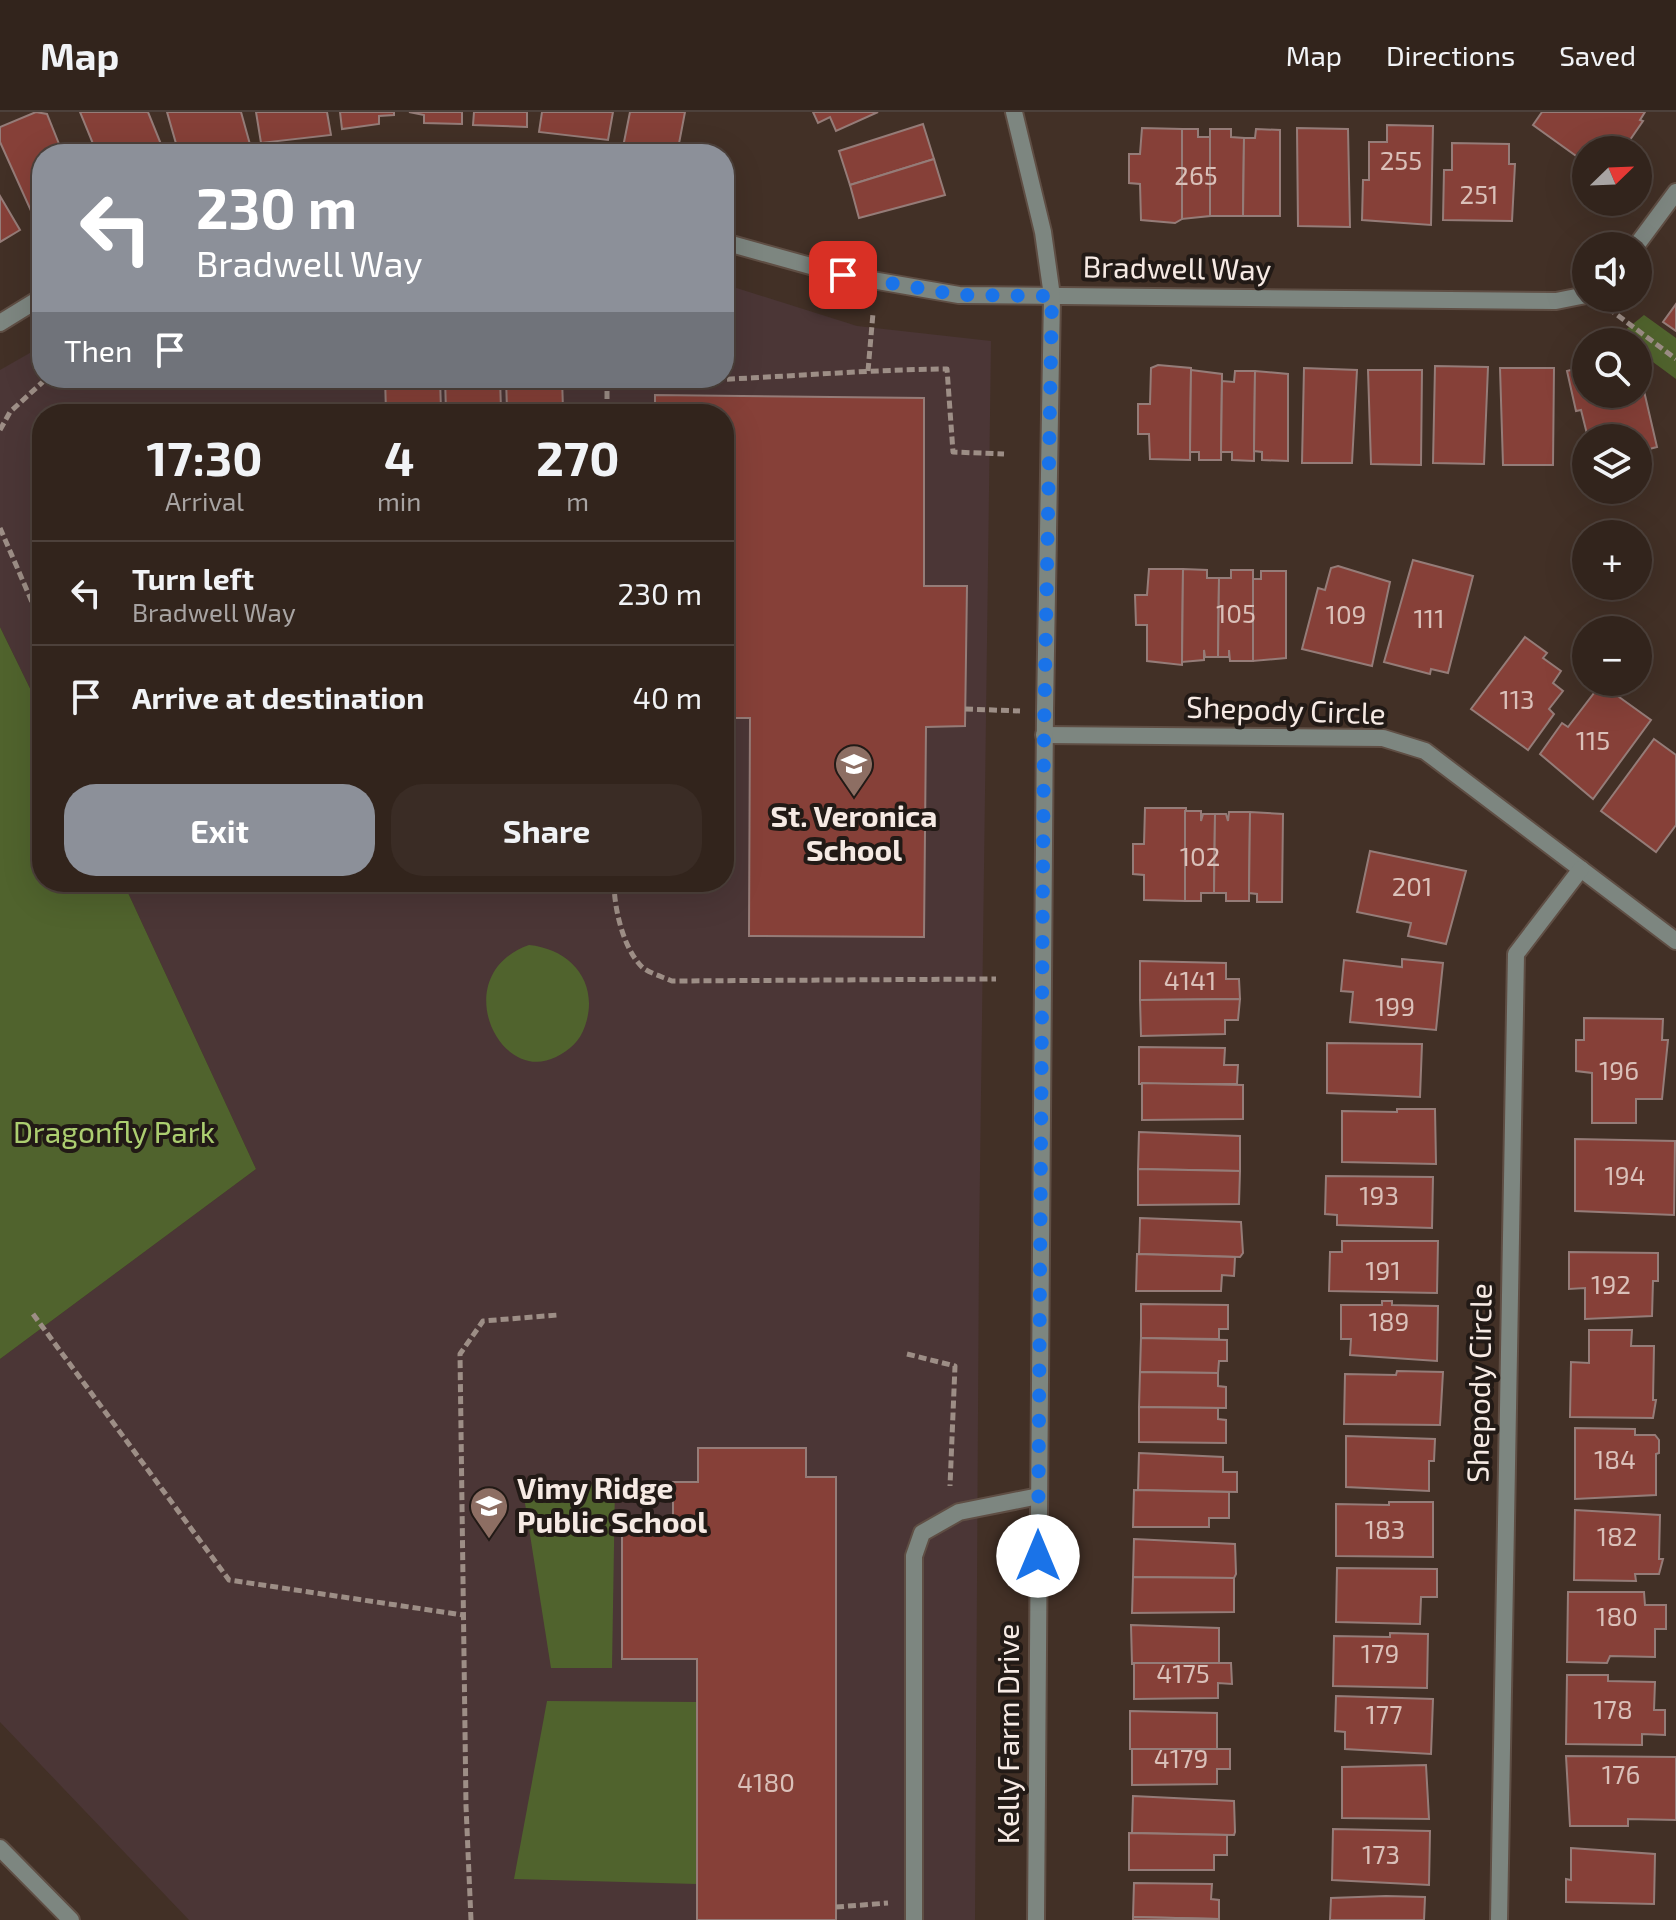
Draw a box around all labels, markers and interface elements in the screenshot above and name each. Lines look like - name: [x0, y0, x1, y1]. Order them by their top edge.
- text: Map: [40, 32, 119, 78]
- text: Map: [1286, 38, 1342, 72]
- text: Directions: [1386, 38, 1515, 72]
- text: Saved: [1559, 38, 1636, 72]
- north arrow: [1572, 136, 1652, 216]
- map controls: [1572, 136, 1652, 696]
- house number: 255: [1380, 144, 1422, 175]
- house number: 265: [1174, 159, 1218, 190]
- text: 230 m: [196, 173, 357, 240]
- icon: left: [64, 176, 168, 280]
- house number: 251: [1460, 178, 1498, 209]
- button: sound: [1572, 232, 1652, 312]
- text: Bradwell Way: [196, 241, 423, 284]
- pin: [809, 241, 877, 309]
- street label: Bradwell Way: [1082, 247, 1272, 287]
- icon: arrive: [821, 253, 865, 297]
- icon: arrive: [148, 328, 192, 372]
- button: search: [1572, 328, 1652, 408]
- text: Then: [64, 332, 132, 368]
- button: layers: [1572, 424, 1652, 504]
- text: 17:30: [147, 428, 262, 486]
- text: 4: [384, 428, 414, 486]
- text: 270: [536, 428, 619, 486]
- text: Arrival: [165, 485, 244, 516]
- text: min: [377, 485, 421, 516]
- text: m: [566, 485, 589, 516]
- button: +: [1572, 520, 1652, 600]
- text: Turn left: [132, 560, 254, 596]
- icon: left: [64, 571, 108, 615]
- text: 230 m: [617, 575, 702, 611]
- text: Bradwell Way: [132, 596, 296, 627]
- house number: 105: [1216, 597, 1256, 628]
- house number: 109: [1326, 598, 1366, 629]
- house number: 111: [1413, 602, 1445, 633]
- button: −: [1572, 616, 1652, 696]
- icon: arrive: [64, 675, 108, 719]
- text: Arrive at destination: [132, 679, 424, 715]
- text: 40 m: [632, 679, 702, 715]
- house number: 113: [1499, 683, 1535, 714]
- street label: Shepody Circle: [1186, 688, 1387, 730]
- house number: 115: [1576, 724, 1610, 755]
- school or university icon: St. Veronica School: [833, 743, 875, 798]
- button: Exit: [64, 784, 375, 876]
- button: Share: [391, 784, 702, 876]
- place label: St. Veronica School: [771, 797, 937, 867]
- house number: 102: [1180, 840, 1220, 871]
- house number: 201: [1392, 870, 1432, 901]
- house number: 4141: [1164, 964, 1216, 995]
- house number: 199: [1375, 990, 1415, 1021]
- house number: 196: [1599, 1054, 1639, 1085]
- park label: Dragonfly Park: [13, 1113, 215, 1149]
- house number: 194: [1604, 1159, 1646, 1190]
- house number: 193: [1359, 1179, 1399, 1210]
- house number: 191: [1365, 1254, 1401, 1285]
- house number: 192: [1591, 1268, 1631, 1299]
- street label: Shepody Circle: [1458, 1283, 1498, 1483]
- house number: 189: [1368, 1305, 1410, 1336]
- house number: 184: [1594, 1443, 1636, 1474]
- place label: Vimy Ridge Public School: [517, 1469, 707, 1539]
- school or university icon: Vimy Ridge Public School: [468, 1485, 510, 1540]
- house number: 183: [1365, 1513, 1405, 1544]
- position arrow: [996, 1514, 1080, 1598]
- house number: 182: [1597, 1520, 1637, 1551]
- house number: 180: [1596, 1600, 1638, 1631]
- street label: Kelly Farm Drive: [989, 1624, 1025, 1844]
- house number: 179: [1361, 1637, 1399, 1668]
- house number: 4175: [1156, 1657, 1210, 1688]
- house number: 178: [1593, 1693, 1633, 1724]
- house number: 177: [1366, 1698, 1402, 1729]
- house number: 4179: [1154, 1742, 1208, 1773]
- house number: 176: [1602, 1758, 1640, 1789]
- house number: 4180: [737, 1766, 795, 1797]
- house number: 173: [1362, 1838, 1400, 1869]

